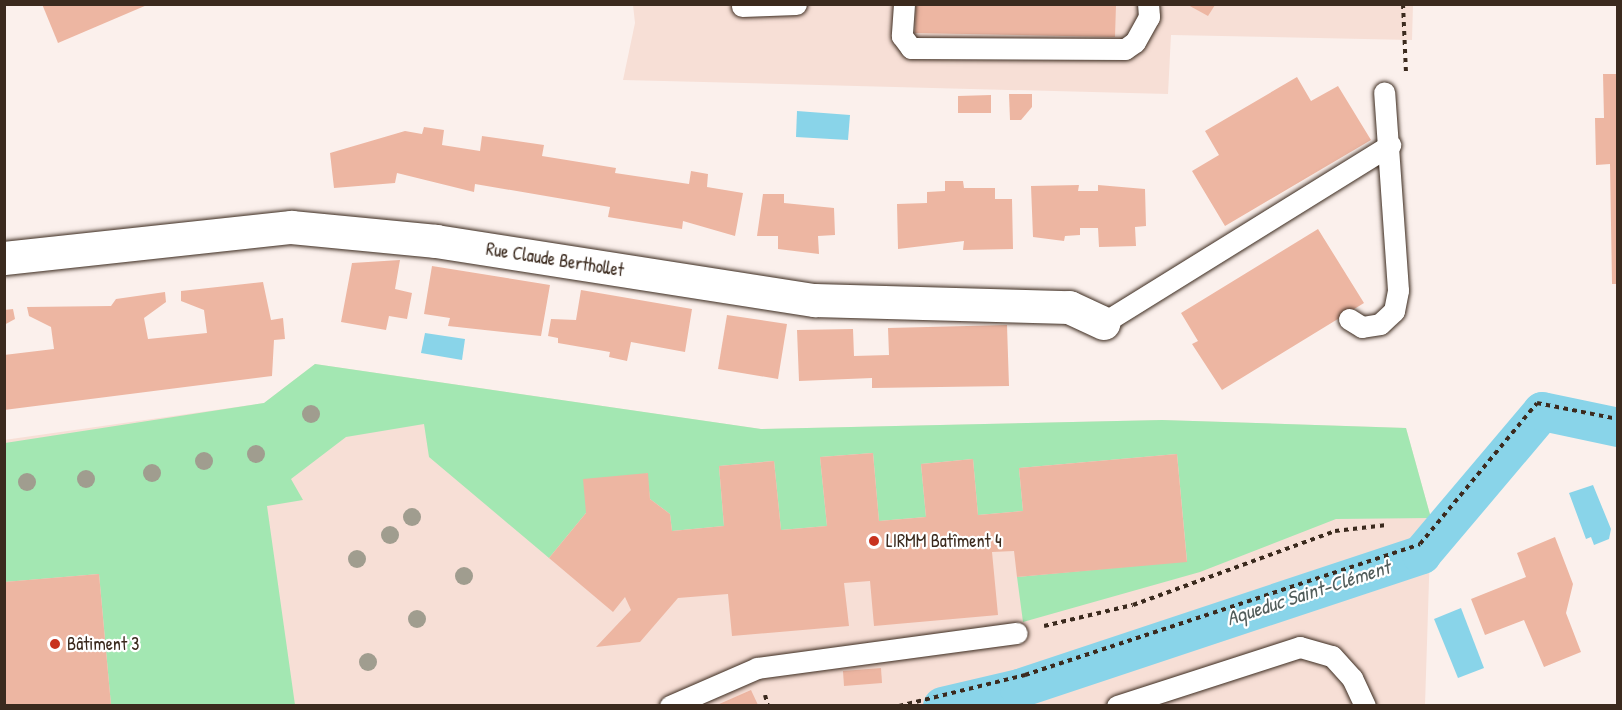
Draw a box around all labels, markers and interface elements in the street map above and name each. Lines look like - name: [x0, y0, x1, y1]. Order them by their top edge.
- street label: Rue Claude Berthollet: [485, 238, 625, 282]
- place label: LIRMM Batîment 4: [886, 530, 1002, 552]
- marker: LIRMM Batîment 4: [867, 534, 881, 548]
- water label: Aqueduc Saint-Clément: [1223, 554, 1393, 630]
- place label: Bâtiment 3: [67, 633, 139, 655]
- marker: Bâtiment 3: [48, 637, 62, 651]

